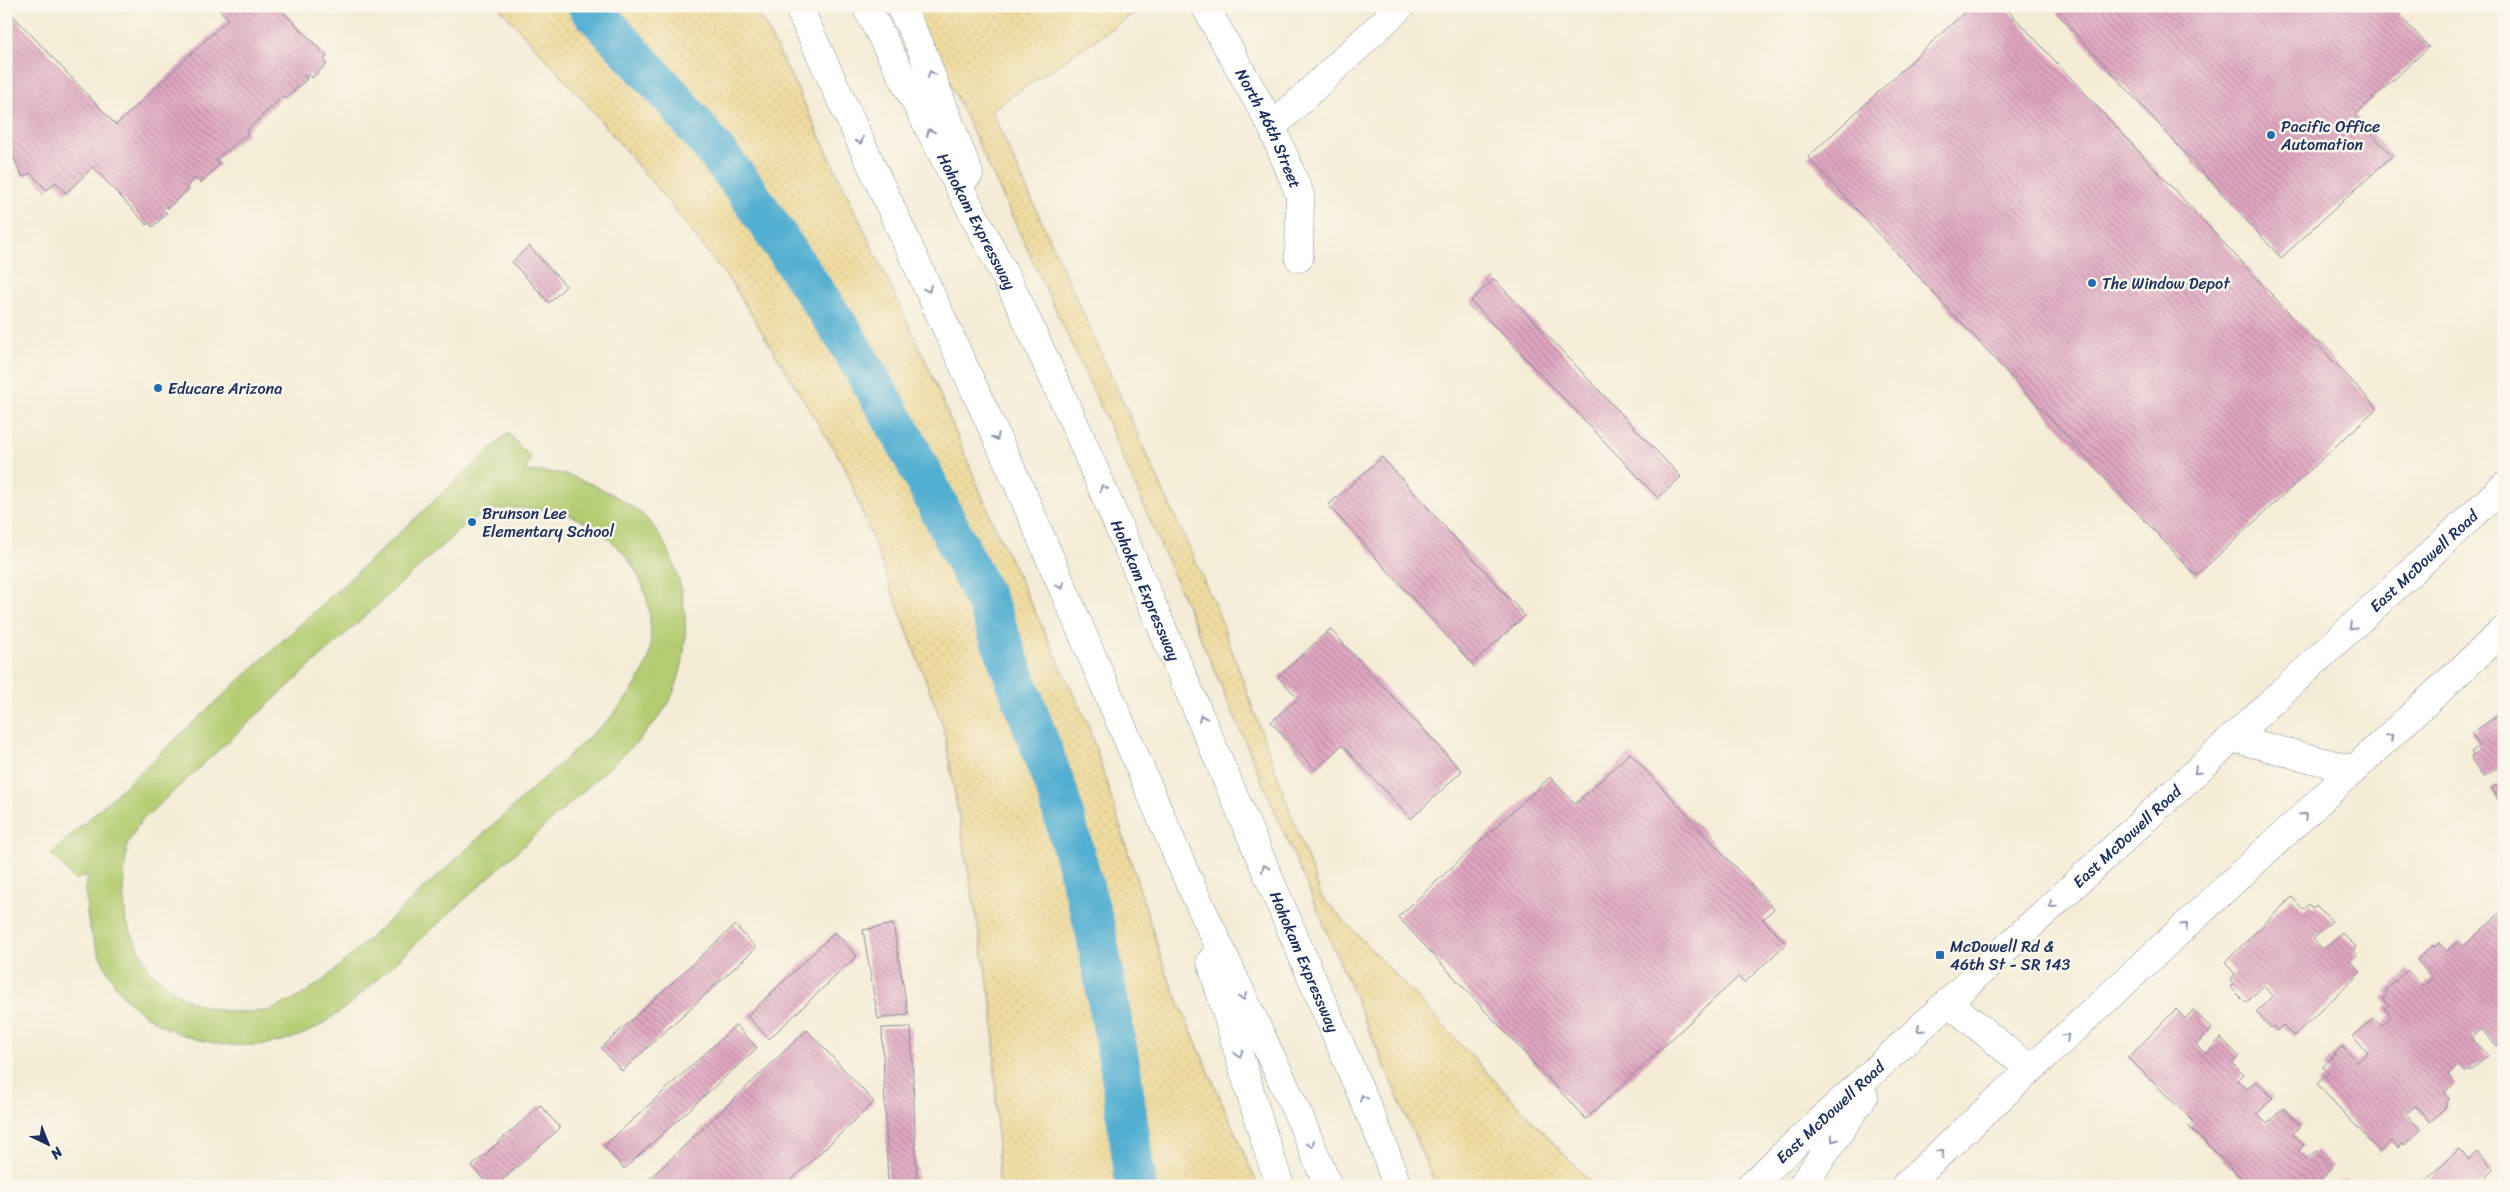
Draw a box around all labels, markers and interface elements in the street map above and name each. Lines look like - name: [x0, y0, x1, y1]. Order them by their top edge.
- street label: North 46th Street: [1227, 63, 1310, 193]
- one-way arrow: [927, 70, 937, 79]
- place label: Pacific Office Automation: [2280, 112, 2380, 159]
- one-way arrow: [926, 128, 936, 137]
- marker: Pacific Office Automation: [2265, 129, 2277, 141]
- one-way arrow: [854, 136, 864, 145]
- street label: Hohokam Expressway: [929, 147, 1024, 296]
- place label: The Window Depot: [2102, 269, 2230, 298]
- marker: The Window Depot: [2086, 277, 2098, 289]
- one-way arrow: [922, 284, 933, 293]
- place label: Educare Arizona: [168, 374, 282, 403]
- marker: Educare Arizona: [152, 382, 164, 394]
- one-way arrow: [990, 432, 1001, 441]
- one-way arrow: [1098, 484, 1109, 493]
- place label: Brunson Lee Elementary School: [482, 499, 614, 546]
- street label: East McDowell Road: [2362, 501, 2487, 620]
- street label: Hohokam Expressway: [1102, 515, 1189, 666]
- marker: Brunson Lee Elementary School: [466, 516, 478, 528]
- one-way arrow: [1056, 581, 1066, 589]
- one-way arrow: [2349, 621, 2358, 630]
- one-way arrow: [1197, 714, 1208, 723]
- one-way arrow: [2384, 734, 2393, 743]
- one-way arrow: [2194, 765, 2203, 774]
- street label: East McDowell Road: [2066, 777, 2190, 895]
- one-way arrow: [2299, 813, 2308, 822]
- one-way arrow: [1261, 864, 1271, 873]
- street label: Hohokam Expressway: [1261, 886, 1348, 1038]
- one-way arrow: [2049, 899, 2058, 908]
- one-way arrow: [2180, 923, 2189, 932]
- place label: McDowell Rd & 46th St - SR 143: [1950, 932, 2070, 979]
- marker: McDowell Rd & 46th St - SR 143: [1934, 949, 1946, 961]
- one-way arrow: [1236, 991, 1246, 1000]
- one-way arrow: [1916, 1023, 1925, 1032]
- one-way arrow: [2061, 1034, 2070, 1043]
- one-way arrow: [1233, 1049, 1243, 1058]
- street label: East McDowell Road: [1769, 1053, 1893, 1171]
- one-way arrow: [1359, 1094, 1369, 1102]
- north arrow: [22, 1120, 72, 1170]
- one-way arrow: [1831, 1133, 1840, 1142]
- one-way arrow: [1304, 1139, 1315, 1148]
- text: N: [44, 1140, 69, 1166]
- one-way arrow: [1935, 1150, 1944, 1159]

